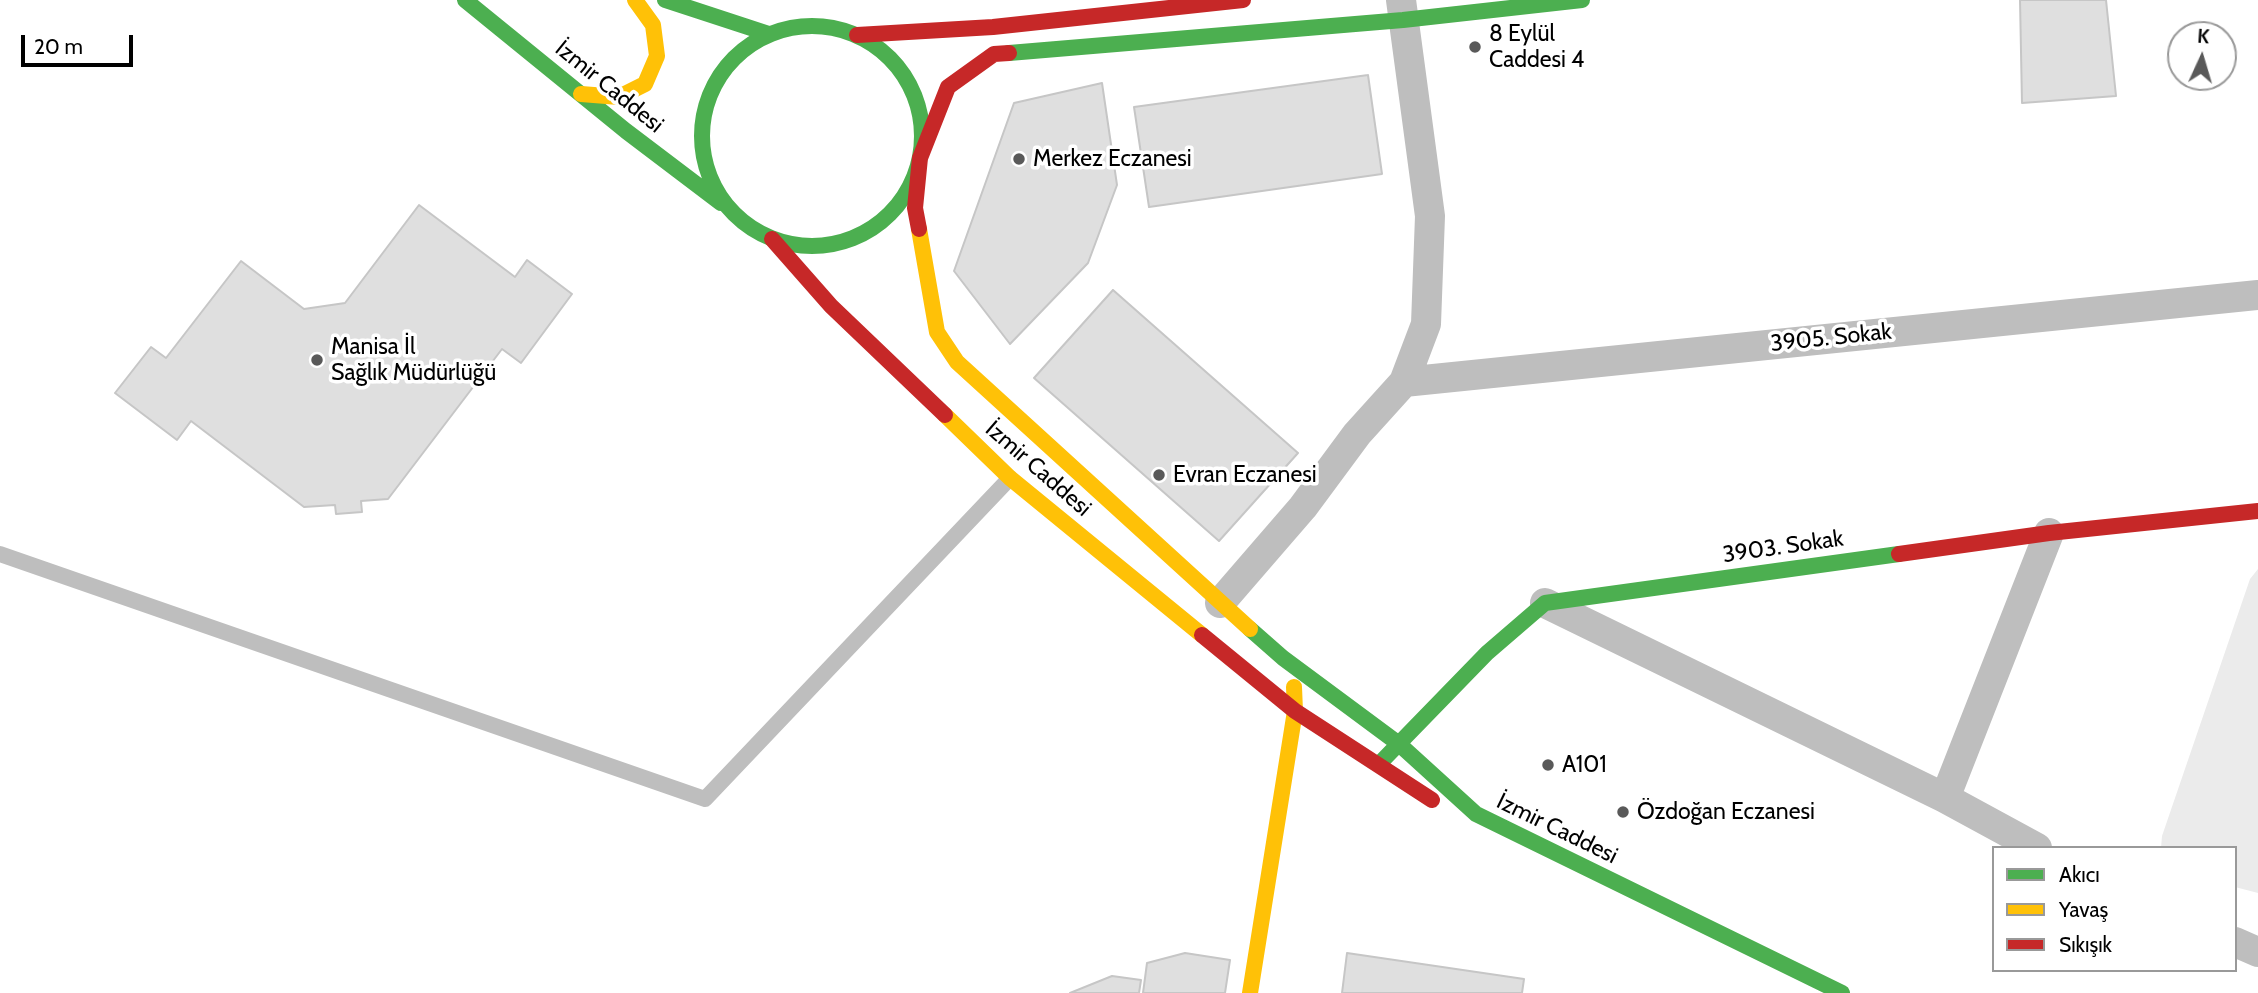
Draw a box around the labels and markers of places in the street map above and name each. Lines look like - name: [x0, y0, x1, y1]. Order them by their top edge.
- place label: 8 Eylül Caddesi 4: [1489, 20, 1584, 74]
- marker: 8 Eylül Caddesi 4: [1467, 39, 1483, 55]
- place label: Merkez Eczanesi: [1033, 145, 1192, 173]
- marker: Merkez Eczanesi: [1011, 151, 1027, 167]
- place label: Manisa İl Sağlık Müdürlüğü: [331, 333, 496, 387]
- marker: Manisa İl Sağlık Müdürlüğü: [309, 352, 325, 368]
- place label: Evran Eczanesi: [1173, 461, 1317, 489]
- marker: Evran Eczanesi: [1151, 467, 1167, 483]
- place label: A101: [1562, 751, 1607, 779]
- marker: A101: [1540, 757, 1556, 773]
- place label: Özdoğan Eczanesi: [1637, 798, 1815, 826]
- marker: Özdoğan Eczanesi: [1615, 804, 1631, 820]

